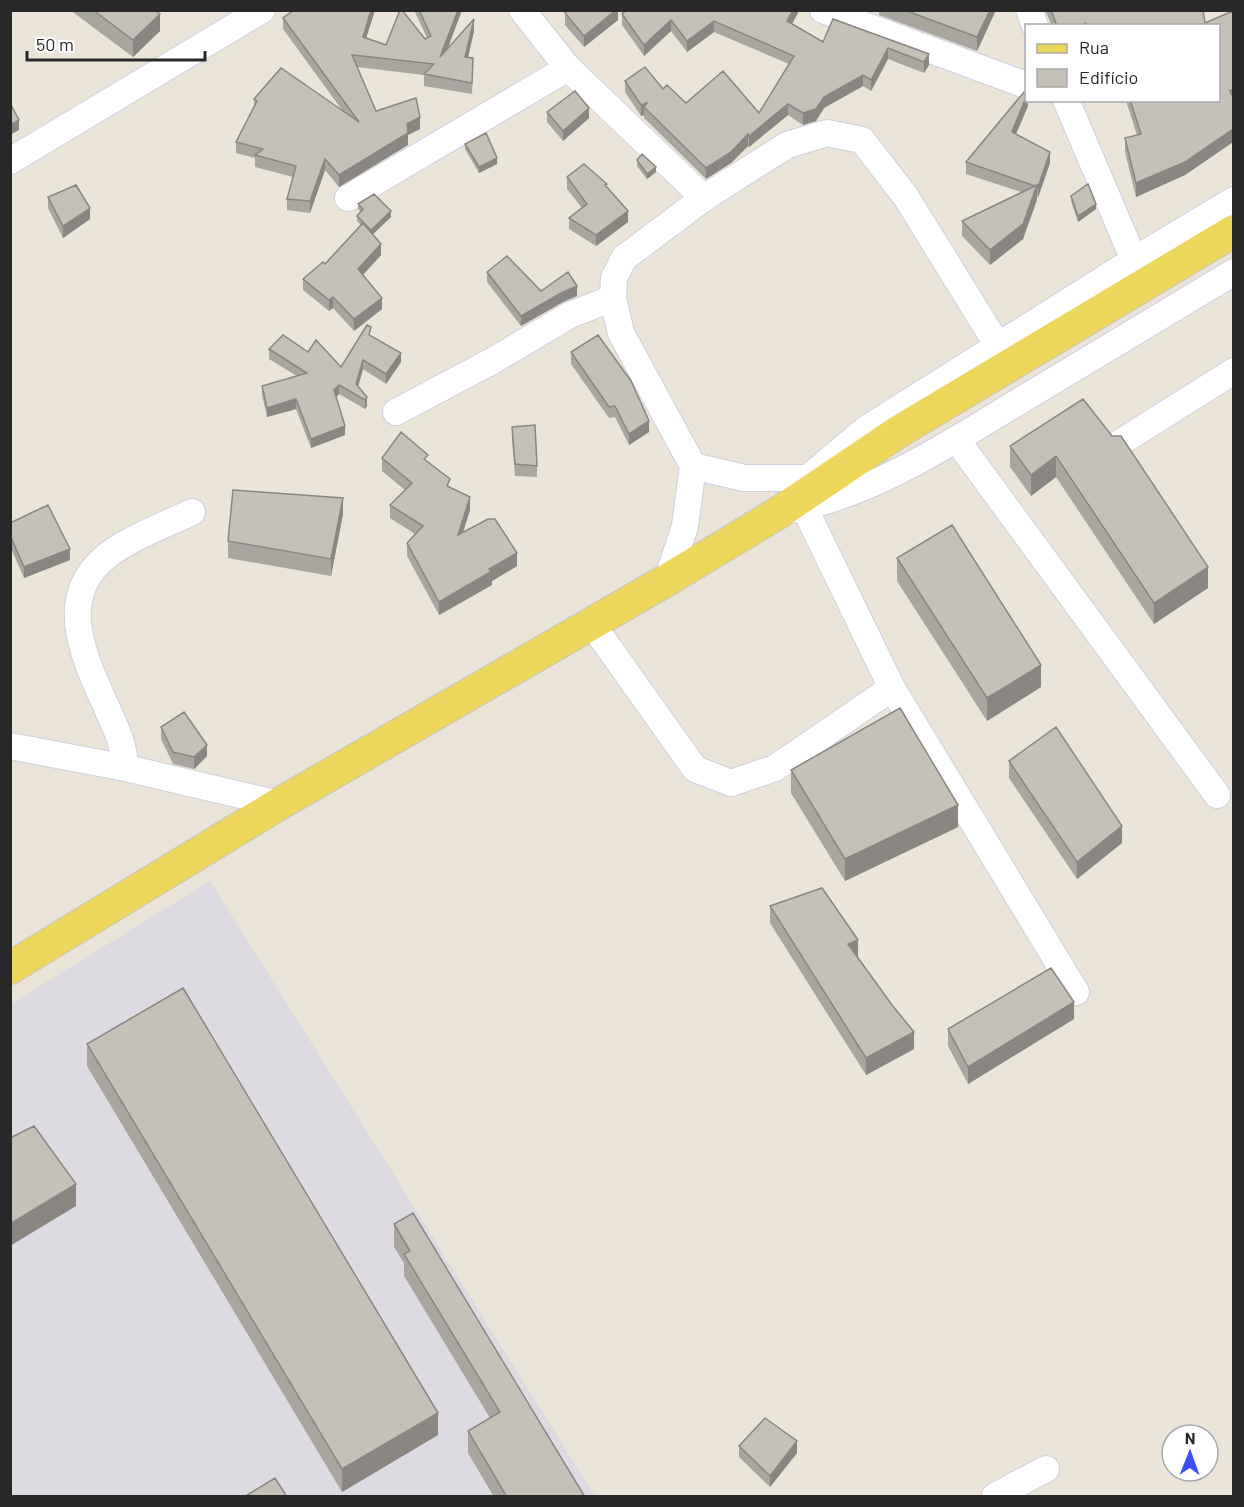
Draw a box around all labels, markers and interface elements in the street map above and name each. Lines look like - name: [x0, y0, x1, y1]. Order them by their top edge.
- scale bar: [27, 24, 206, 62]
- legend: [1025, 24, 1220, 102]
- text: 50 m: [36, 33, 74, 55]
- text: Rua: [1079, 36, 1109, 58]
- text: Edifício: [1079, 66, 1138, 88]
- north arrow: [1160, 1423, 1220, 1483]
- text: N: [1185, 1428, 1196, 1447]

